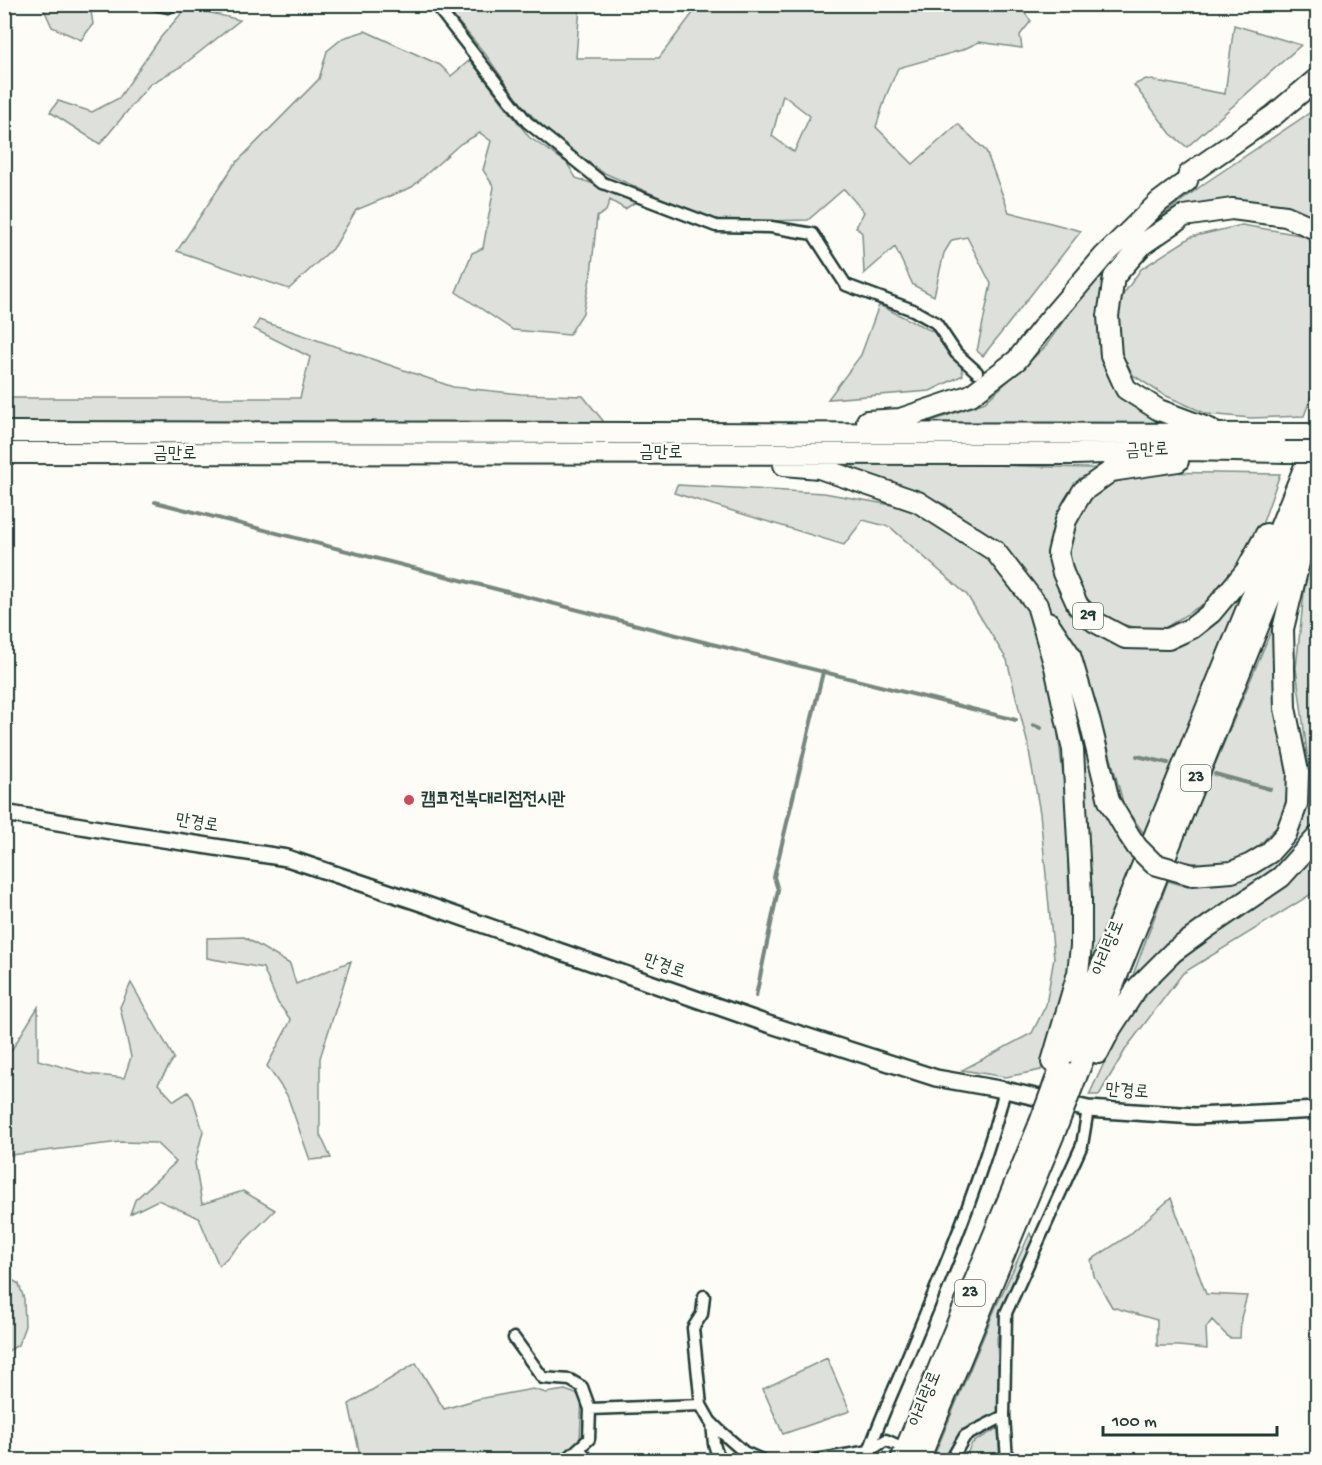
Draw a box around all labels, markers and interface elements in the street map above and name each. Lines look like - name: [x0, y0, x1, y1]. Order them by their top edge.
- street label: 금만로: [1125, 440, 1169, 462]
- street label: 금만로: [639, 443, 683, 464]
- street label: 금만로: [153, 444, 197, 465]
- road number: 29: [1073, 603, 1103, 629]
- road number: 23: [1181, 765, 1211, 791]
- place label: 캠코전북대리점전시관: [421, 790, 566, 811]
- marker: 캠코전북대리점전시관: [402, 793, 416, 807]
- street label: 만경로: [174, 810, 220, 838]
- street label: 아리랑로: [1088, 917, 1130, 979]
- street label: 만경로: [640, 950, 688, 984]
- street label: 만경로: [1105, 1080, 1149, 1104]
- road number: 23: [955, 1280, 985, 1306]
- street label: 아리랑로: [905, 1368, 947, 1430]
- scale bar: [1103, 1399, 1277, 1437]
- text: 100 m: [1111, 1412, 1157, 1433]

